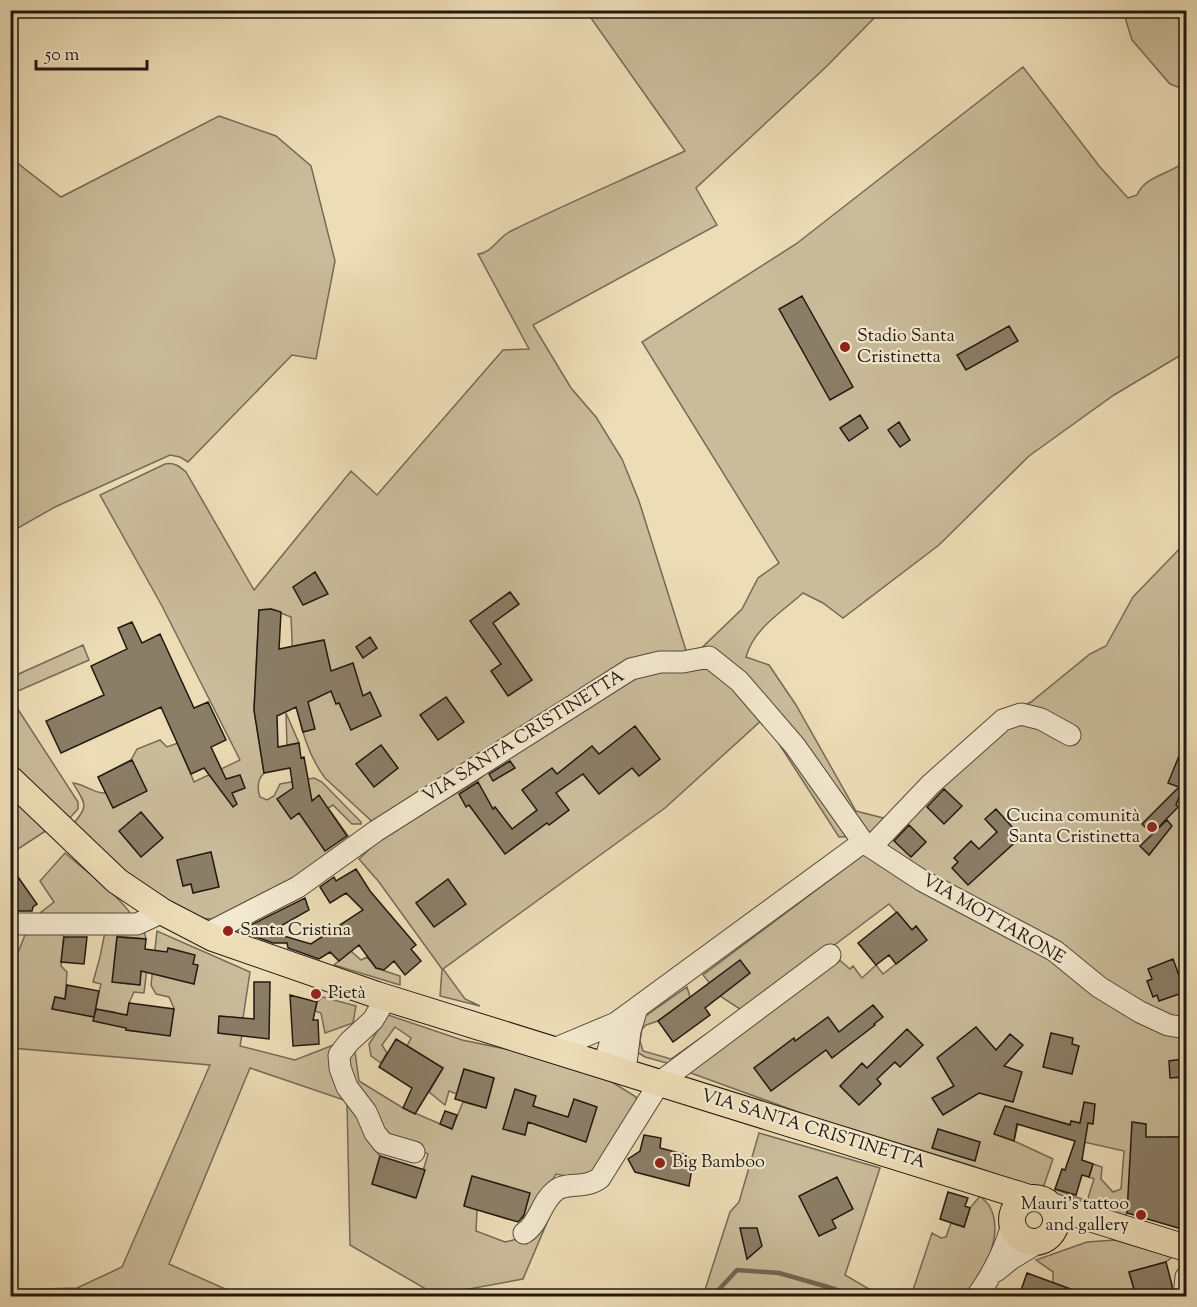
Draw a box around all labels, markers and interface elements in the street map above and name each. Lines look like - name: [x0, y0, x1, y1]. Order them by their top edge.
- scale bar: [36, 33, 147, 71]
- text: 50 m: [44, 43, 80, 69]
- place label: Stadio Santa Cristinetta: [857, 324, 955, 371]
- marker: Stadio Santa Cristinetta: [838, 340, 852, 354]
- street label: VIA SANTA CRISTINETTA: [418, 664, 630, 810]
- place label: Cucina comunità Santa Cristinetta: [1006, 804, 1140, 851]
- marker: Cucina comunità Santa Cristinetta: [1145, 820, 1159, 834]
- street label: VIA MOTTARONE: [917, 868, 1070, 972]
- place label: Santa Cristina: [240, 918, 351, 944]
- marker: Santa Cristina: [221, 924, 235, 938]
- place label: Pietà: [328, 981, 366, 1007]
- marker: Pietà: [309, 987, 323, 1001]
- street label: VIA SANTA CRISTINETTA: [697, 1083, 929, 1177]
- place label: Big Bamboo: [672, 1150, 765, 1176]
- marker: Big Bamboo: [653, 1156, 667, 1170]
- place label: Mauri's tattoo and gallery: [1021, 1192, 1129, 1239]
- marker: Mauri's tattoo and gallery: [1134, 1208, 1148, 1222]

